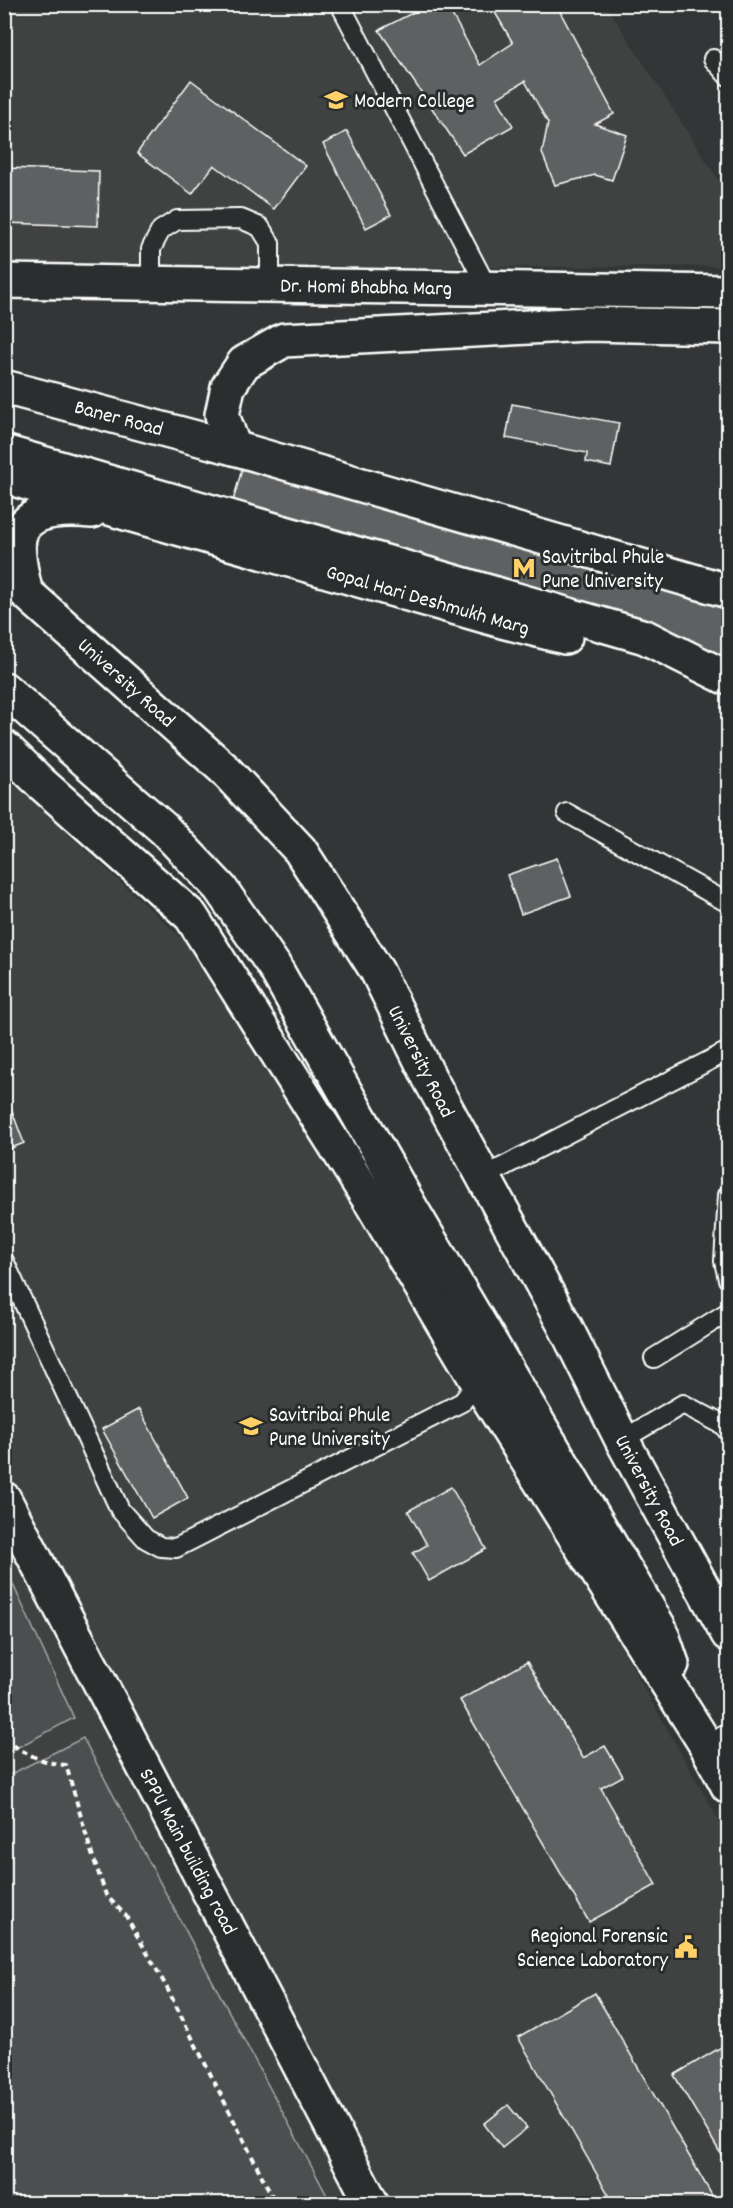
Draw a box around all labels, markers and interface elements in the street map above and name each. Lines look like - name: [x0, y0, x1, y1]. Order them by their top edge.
- school or university icon: Modern College: [323, 87, 349, 113]
- place label: Modern College: [354, 88, 474, 118]
- street label: Dr. Homi Bhabha Marg: [280, 273, 452, 305]
- street label: Baner Road: [71, 394, 166, 446]
- place label: Savitribal Phule Pune University: [542, 544, 664, 598]
- metro station icon: Savitribal Phule Pune University: [511, 555, 537, 581]
- street label: Gopal Hari Deshmukh Marg: [322, 558, 532, 645]
- street label: University Road: [69, 632, 181, 736]
- street label: University Road: [378, 1001, 460, 1124]
- place label: Savitribai Phule Pune University: [269, 1402, 390, 1456]
- school or university icon: Savitribai Phule Pune University: [238, 1413, 264, 1439]
- street label: University Road: [605, 1430, 689, 1553]
- street label: SPPU Main building road: [130, 1764, 243, 1941]
- place label: Regional Forensic Science Laboratory: [517, 1923, 668, 1977]
- public building icon: Regional Forensic Science Laboratory: [673, 1934, 699, 1960]

